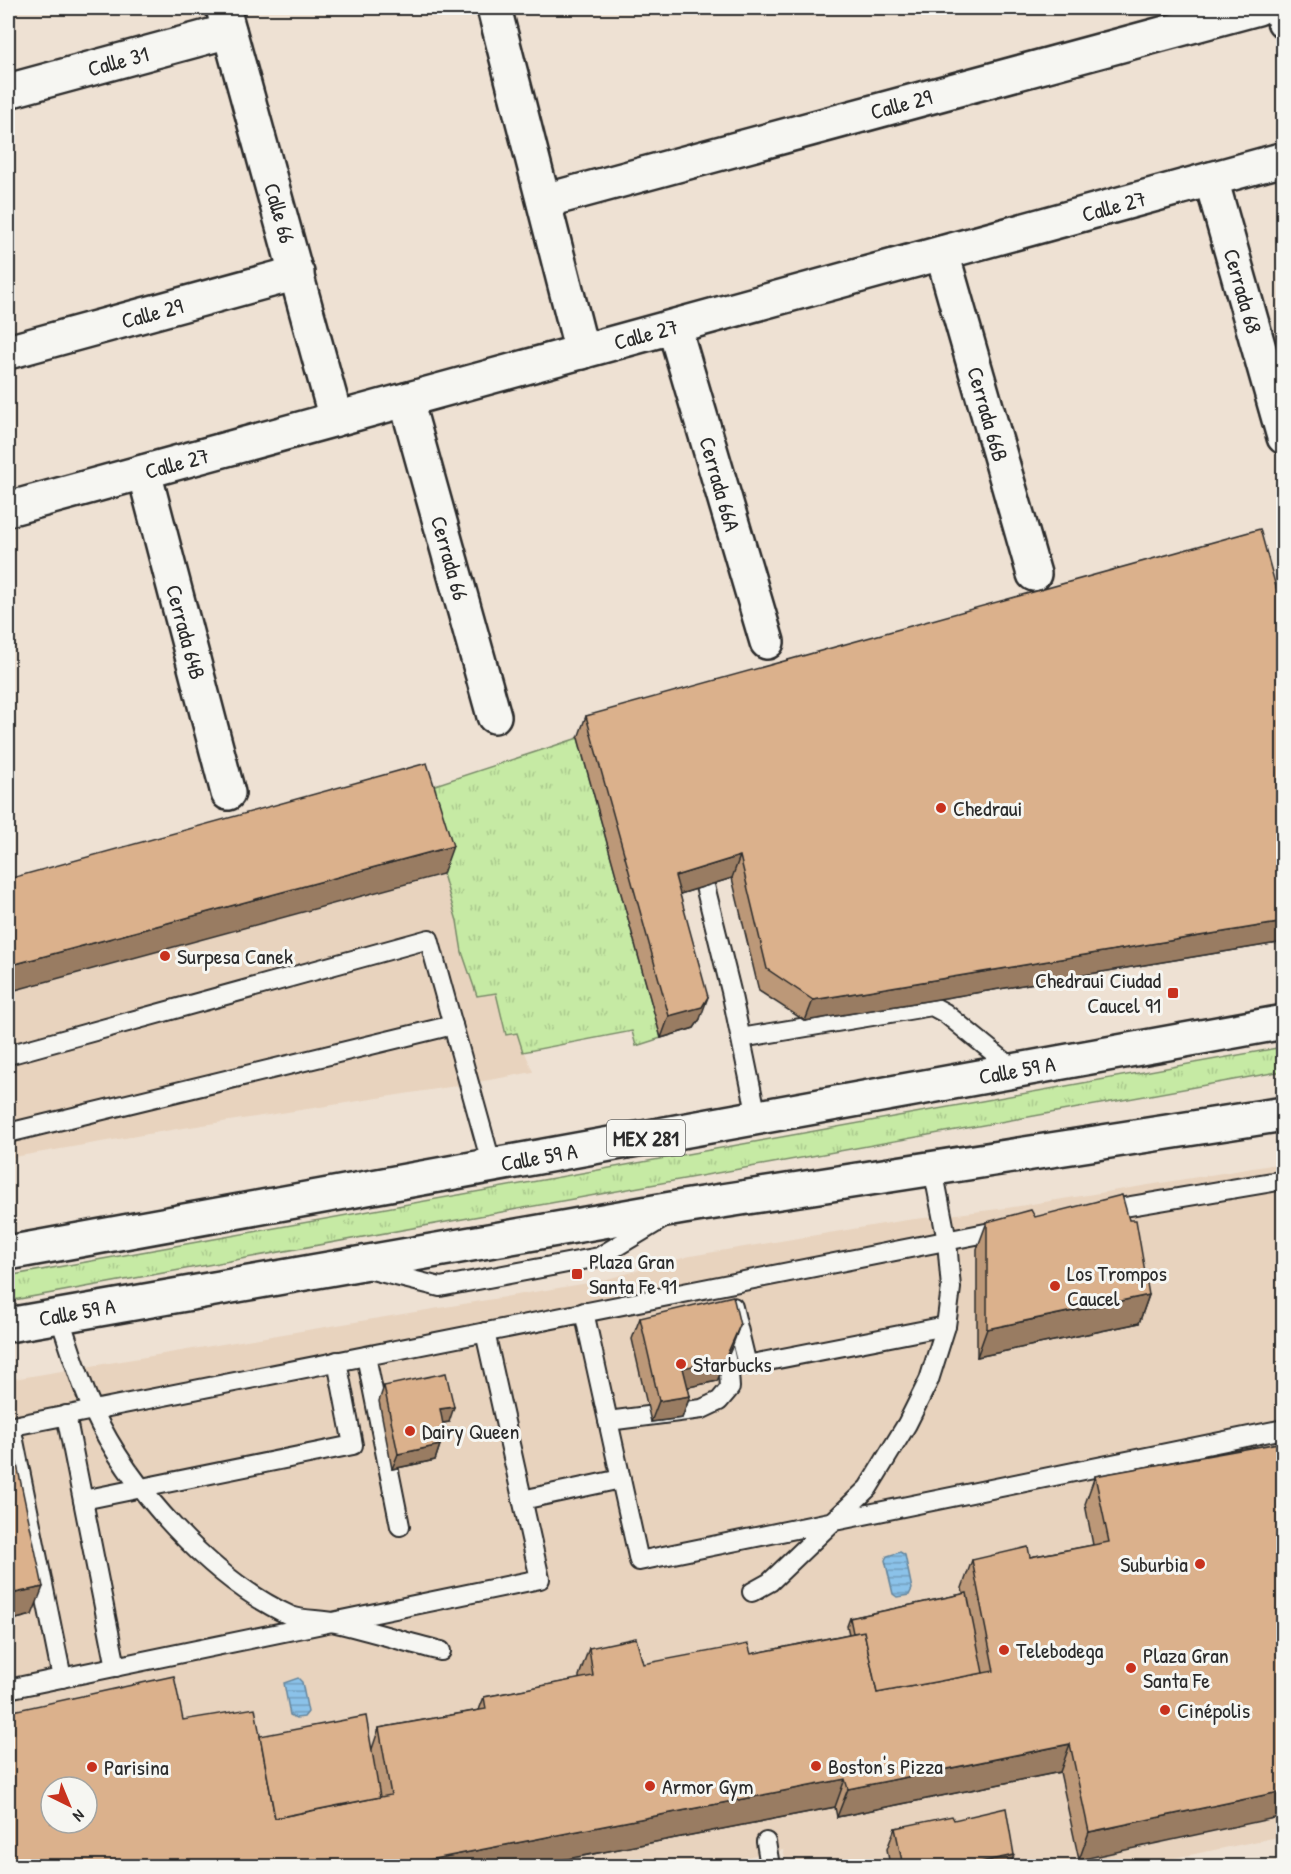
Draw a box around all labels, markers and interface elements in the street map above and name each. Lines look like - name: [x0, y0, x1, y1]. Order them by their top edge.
- street label: Calle 31: [84, 39, 152, 83]
- street label: Calle 29: [867, 81, 935, 127]
- street label: Calle 66: [257, 179, 303, 247]
- street label: Calle 27: [1079, 183, 1149, 229]
- street label: Cerrada 68: [1217, 245, 1269, 337]
- street label: Calle 29: [118, 290, 186, 336]
- street label: Calle 27: [611, 311, 681, 357]
- street label: Cerrada 66B: [960, 363, 1016, 465]
- street label: Cerrada 66A: [692, 433, 748, 535]
- street label: Calle 27: [142, 440, 212, 486]
- street label: Cerrada 66: [424, 512, 476, 604]
- street label: Cerrada 64B: [159, 581, 213, 683]
- place label: Chedraui: [953, 793, 1022, 823]
- marker: Chedraui: [934, 801, 948, 815]
- place label: Surpesa Canek: [177, 941, 293, 971]
- marker: Surpesa Canek: [158, 949, 172, 963]
- place label: Chedraui Ciudad Caucel 91: [1035, 965, 1161, 1020]
- marker: Chedraui Ciudad Caucel 91: [1166, 986, 1180, 1000]
- street label: Calle 59 A: [976, 1048, 1058, 1091]
- road number: MEX 281: [607, 1120, 685, 1156]
- street label: Calle 59 A: [498, 1135, 580, 1178]
- place label: Plaza Gran Santa Fe 91: [589, 1246, 677, 1301]
- place label: Los Trompos Caucel: [1067, 1258, 1167, 1313]
- marker: Plaza Gran Santa Fe 91: [570, 1267, 584, 1281]
- marker: Los Trompos Caucel: [1048, 1279, 1062, 1293]
- street label: Calle 59 A: [36, 1290, 118, 1333]
- place label: Starbucks: [693, 1349, 772, 1379]
- marker: Starbucks: [674, 1357, 688, 1371]
- place label: Dairy Queen: [422, 1416, 520, 1446]
- marker: Dairy Queen: [403, 1424, 417, 1438]
- place label: Suburbia: [1120, 1549, 1188, 1579]
- marker: Suburbia: [1193, 1557, 1207, 1571]
- place label: Telebodega: [1016, 1635, 1104, 1665]
- place label: Plaza Gran Santa Fe: [1143, 1640, 1229, 1695]
- marker: Telebodega: [997, 1643, 1011, 1657]
- marker: Plaza Gran Santa Fe: [1124, 1661, 1138, 1675]
- place label: Cinépolis: [1177, 1695, 1250, 1725]
- marker: Cinépolis: [1158, 1703, 1172, 1717]
- place label: Boston's Pizza: [828, 1751, 943, 1781]
- place label: Parisina: [104, 1752, 169, 1782]
- marker: Boston's Pizza: [809, 1759, 823, 1773]
- marker: Parisina: [85, 1760, 99, 1774]
- place label: Armor Gym: [662, 1771, 753, 1801]
- north arrow: [39, 1775, 99, 1835]
- marker: Armor Gym: [643, 1779, 657, 1793]
- text: N: [68, 1805, 90, 1827]

